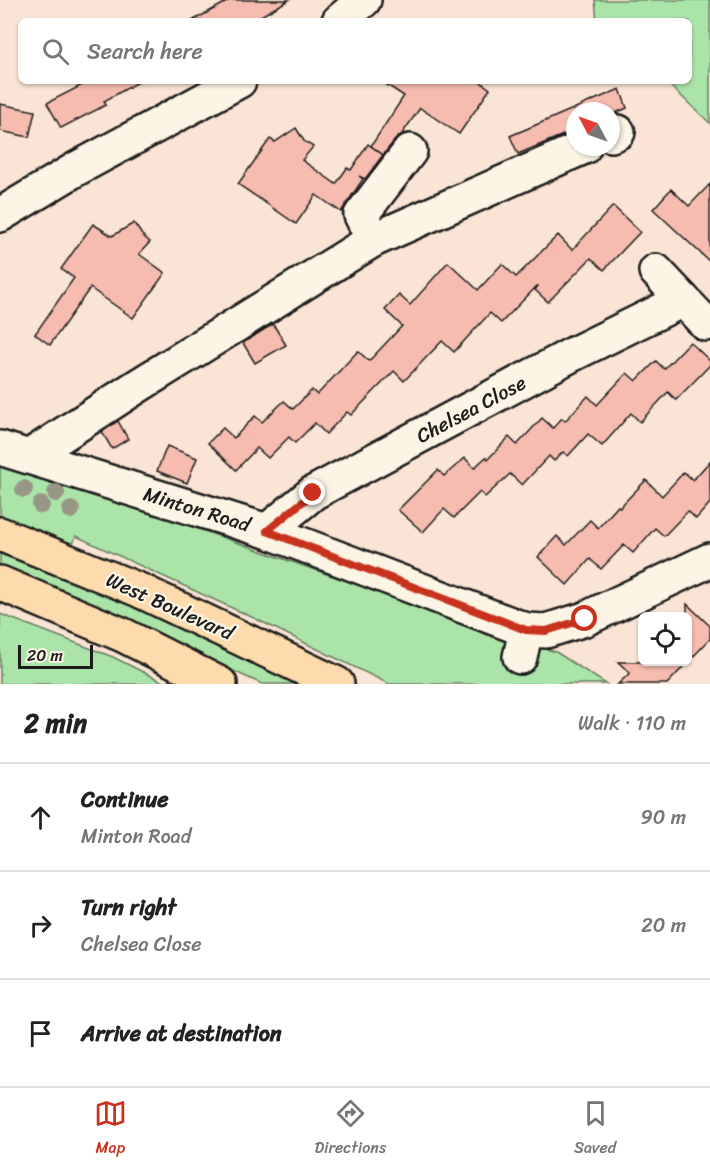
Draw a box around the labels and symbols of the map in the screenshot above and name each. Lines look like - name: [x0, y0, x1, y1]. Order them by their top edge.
- north arrow: [566, 102, 620, 156]
- street label: Chelsea Close: [410, 366, 533, 453]
- street label: Minton Road: [139, 477, 256, 543]
- route end: [299, 479, 325, 505]
- street label: West Boulevard: [100, 563, 241, 651]
- route start: [571, 605, 597, 631]
- scale bar: [18, 642, 93, 670]

